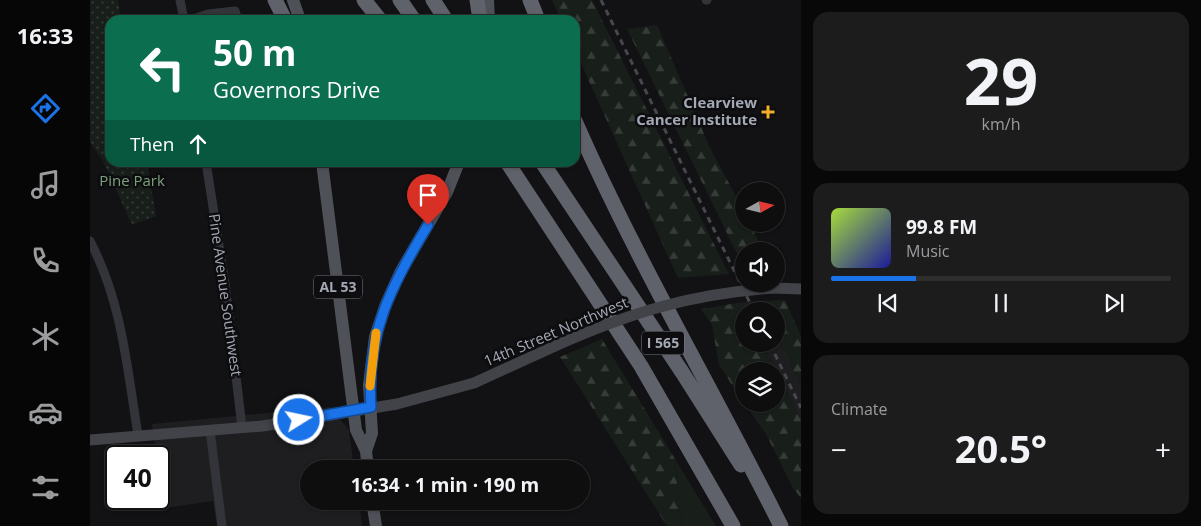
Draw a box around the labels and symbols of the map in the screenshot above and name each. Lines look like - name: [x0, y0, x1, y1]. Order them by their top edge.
- place label: Clearview Cancer Institute: [636, 92, 757, 129]
- marker: Clearview Cancer Institute: [761, 105, 775, 119]
- park label: Pine Park: [99, 170, 165, 190]
- pin: [407, 174, 449, 225]
- north arrow: [735, 182, 785, 232]
- street label: Pine Avenue Southwest: [205, 212, 247, 377]
- road number: AL 53: [314, 276, 362, 298]
- street label: 14th Street Northwest: [480, 292, 631, 371]
- road number: I 565: [642, 332, 684, 354]
- position arrow: [272, 393, 324, 445]
- speed limit sign: 40: [105, 445, 170, 510]

